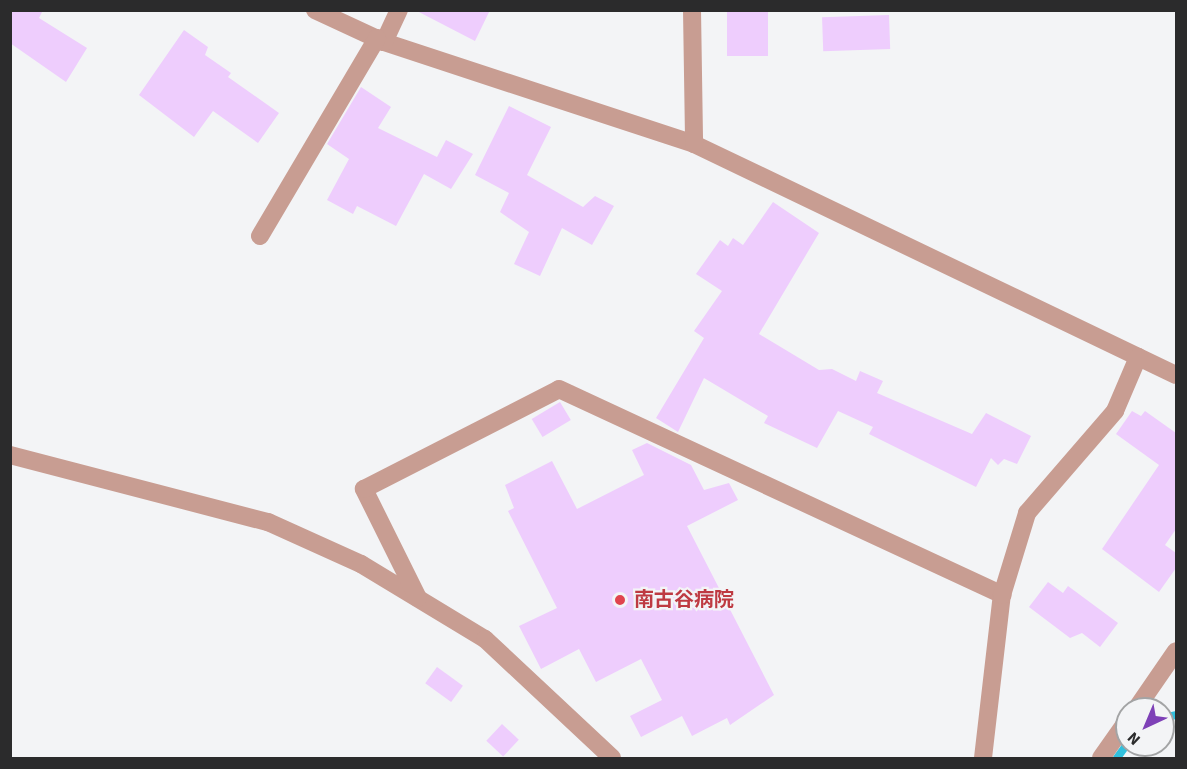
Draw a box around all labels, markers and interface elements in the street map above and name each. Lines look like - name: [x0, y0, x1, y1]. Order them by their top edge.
- place label: 南古谷病院: [634, 588, 734, 612]
- marker: 南古谷病院: [611, 591, 629, 609]
- north arrow: [1115, 697, 1175, 757]
- text: N: [1122, 727, 1145, 750]

